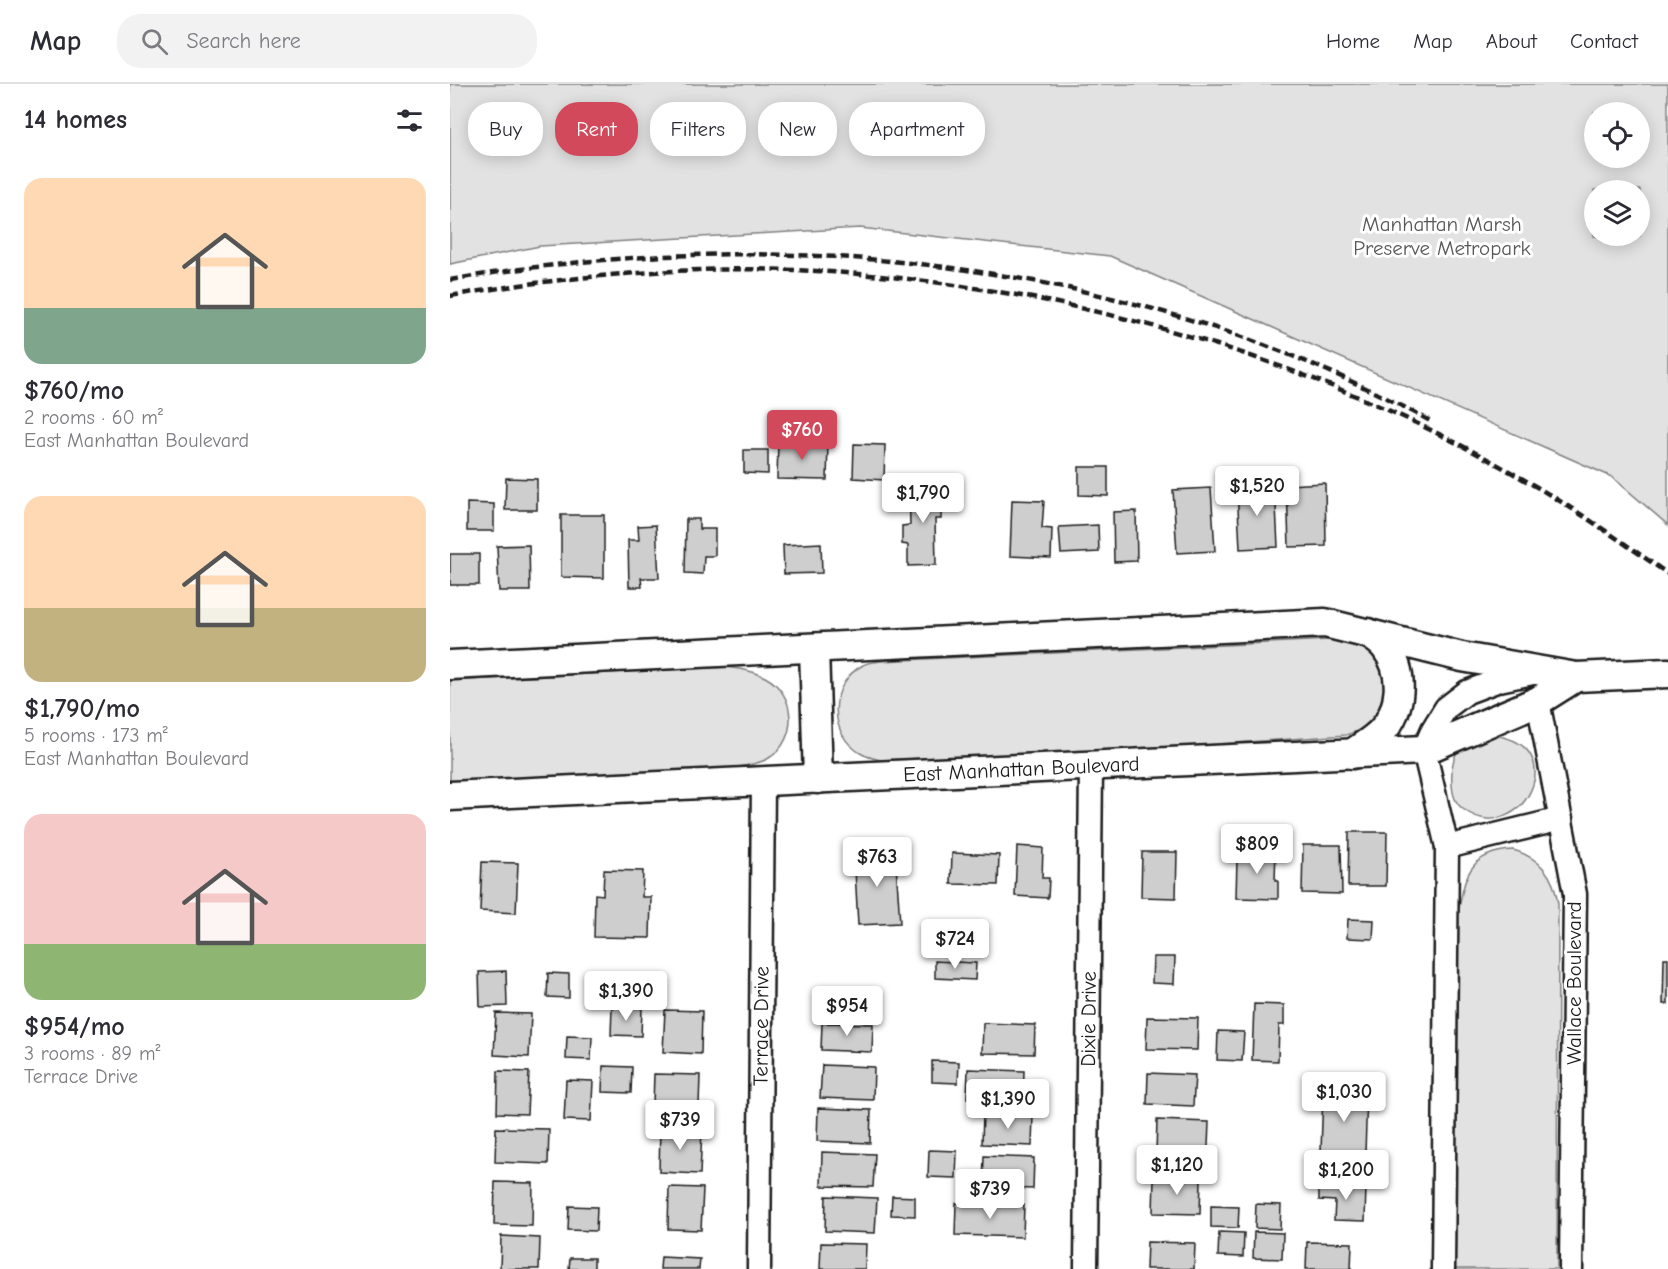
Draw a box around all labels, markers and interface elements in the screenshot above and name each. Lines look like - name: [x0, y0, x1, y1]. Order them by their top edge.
- search box: [117, 14, 537, 68]
- text: Map: [30, 25, 81, 57]
- icon: search: [138, 25, 171, 58]
- text: Search here: [186, 28, 301, 54]
- text: Home: [1326, 29, 1380, 53]
- text: Map: [1413, 29, 1453, 53]
- text: About: [1486, 29, 1537, 53]
- text: Contact: [1570, 29, 1638, 53]
- chip: Buy: [468, 102, 543, 156]
- chip: Rent: [555, 102, 638, 156]
- chip: Filters: [650, 102, 746, 156]
- chip: New: [758, 102, 837, 156]
- chip: Apartment: [849, 102, 985, 156]
- map controls: [1584, 102, 1650, 246]
- button: locate: [1584, 102, 1650, 168]
- icon: filters: [393, 104, 426, 137]
- text: 14 homes: [24, 105, 127, 135]
- button: layers: [1584, 180, 1650, 246]
- park label: Manhattan Marsh Preserve Metropark: [1353, 212, 1531, 260]
- icon: home: [171, 217, 279, 325]
- text: $760/mo: [24, 376, 124, 406]
- text: 2 rooms · 60 m²: [24, 406, 163, 429]
- pin: $760: [766, 410, 838, 461]
- text: $760: [781, 418, 823, 441]
- text: East Manhattan Boulevard: [24, 429, 249, 452]
- pin: $1,520: [1208, 466, 1306, 517]
- pin: $1,790: [874, 473, 972, 524]
- text: $1,520: [1229, 474, 1285, 497]
- text: $1,790: [896, 481, 950, 504]
- icon: home: [171, 535, 279, 643]
- text: $1,790/mo: [24, 694, 140, 724]
- text: 5 rooms · 173 m²: [24, 724, 168, 747]
- text: East Manhattan Boulevard: [24, 747, 249, 770]
- street label: East Manhattan Boulevard: [903, 751, 1140, 787]
- pin: $809: [1221, 824, 1293, 875]
- text: $809: [1235, 832, 1279, 855]
- pin: $763: [841, 837, 913, 888]
- text: $763: [857, 845, 897, 868]
- icon: home: [171, 853, 279, 961]
- street label: Wallace Boulevard: [1562, 901, 1586, 1065]
- pin: $724: [919, 919, 991, 970]
- text: $724: [935, 927, 975, 950]
- street label: Terrace Drive: [749, 966, 773, 1086]
- pin: $1,390: [577, 971, 675, 1022]
- street label: Dixie Drive: [1076, 971, 1101, 1067]
- text: $1,390: [598, 979, 654, 1002]
- pin: $954: [811, 986, 883, 1037]
- text: $954: [826, 994, 868, 1017]
- text: $954/mo: [24, 1012, 125, 1042]
- text: 3 rooms · 89 m²: [24, 1042, 160, 1065]
- text: Terrace Drive: [24, 1065, 138, 1088]
- pin: $1,030: [1295, 1072, 1393, 1123]
- pin: $1,390: [959, 1079, 1057, 1130]
- text: $1,030: [1316, 1080, 1372, 1103]
- text: $1,390: [980, 1087, 1036, 1110]
- pin: $739: [644, 1100, 716, 1151]
- text: $739: [659, 1108, 701, 1131]
- pin: $1,120: [1128, 1145, 1226, 1196]
- pin: $1,200: [1297, 1150, 1395, 1201]
- text: $1,120: [1151, 1153, 1203, 1176]
- text: $1,200: [1318, 1158, 1374, 1181]
- pin: $739: [954, 1169, 1026, 1220]
- text: $739: [969, 1177, 1011, 1200]

